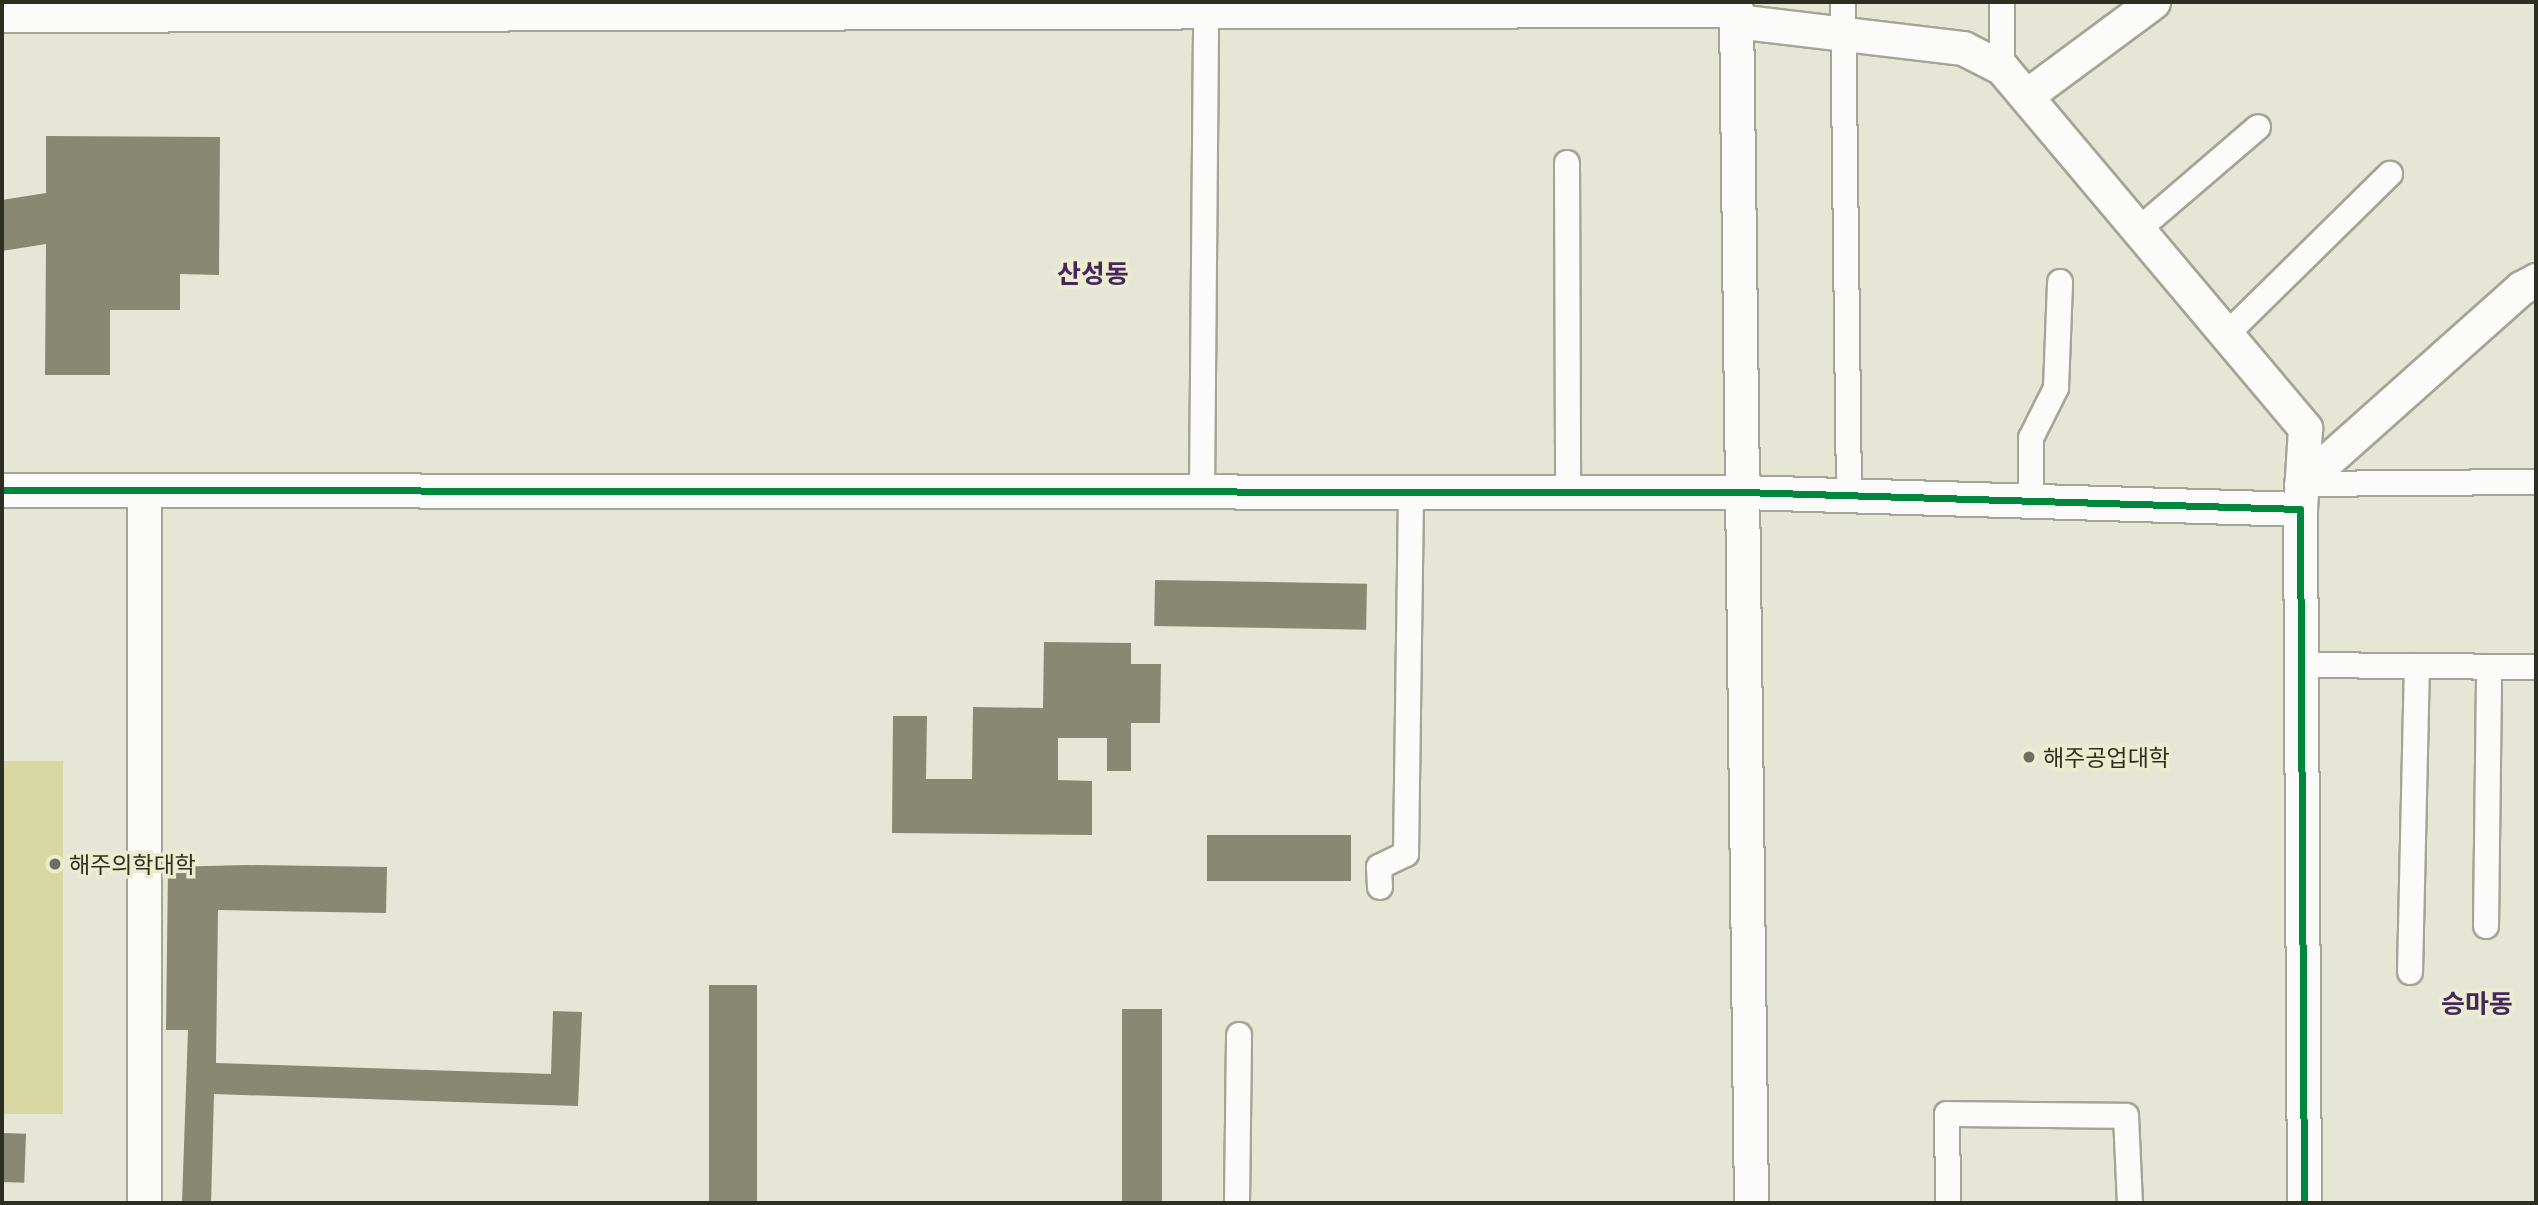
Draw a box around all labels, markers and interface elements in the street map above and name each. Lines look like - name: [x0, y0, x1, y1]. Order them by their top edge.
- district label: 산성동: [1057, 258, 1129, 290]
- place label: 해주공업대학: [2043, 743, 2170, 771]
- marker: 해주공업대학: [2021, 749, 2037, 765]
- place label: 해주의학대학: [69, 850, 196, 878]
- marker: 해주의학대학: [47, 856, 63, 872]
- district label: 승마동: [2441, 988, 2513, 1020]

